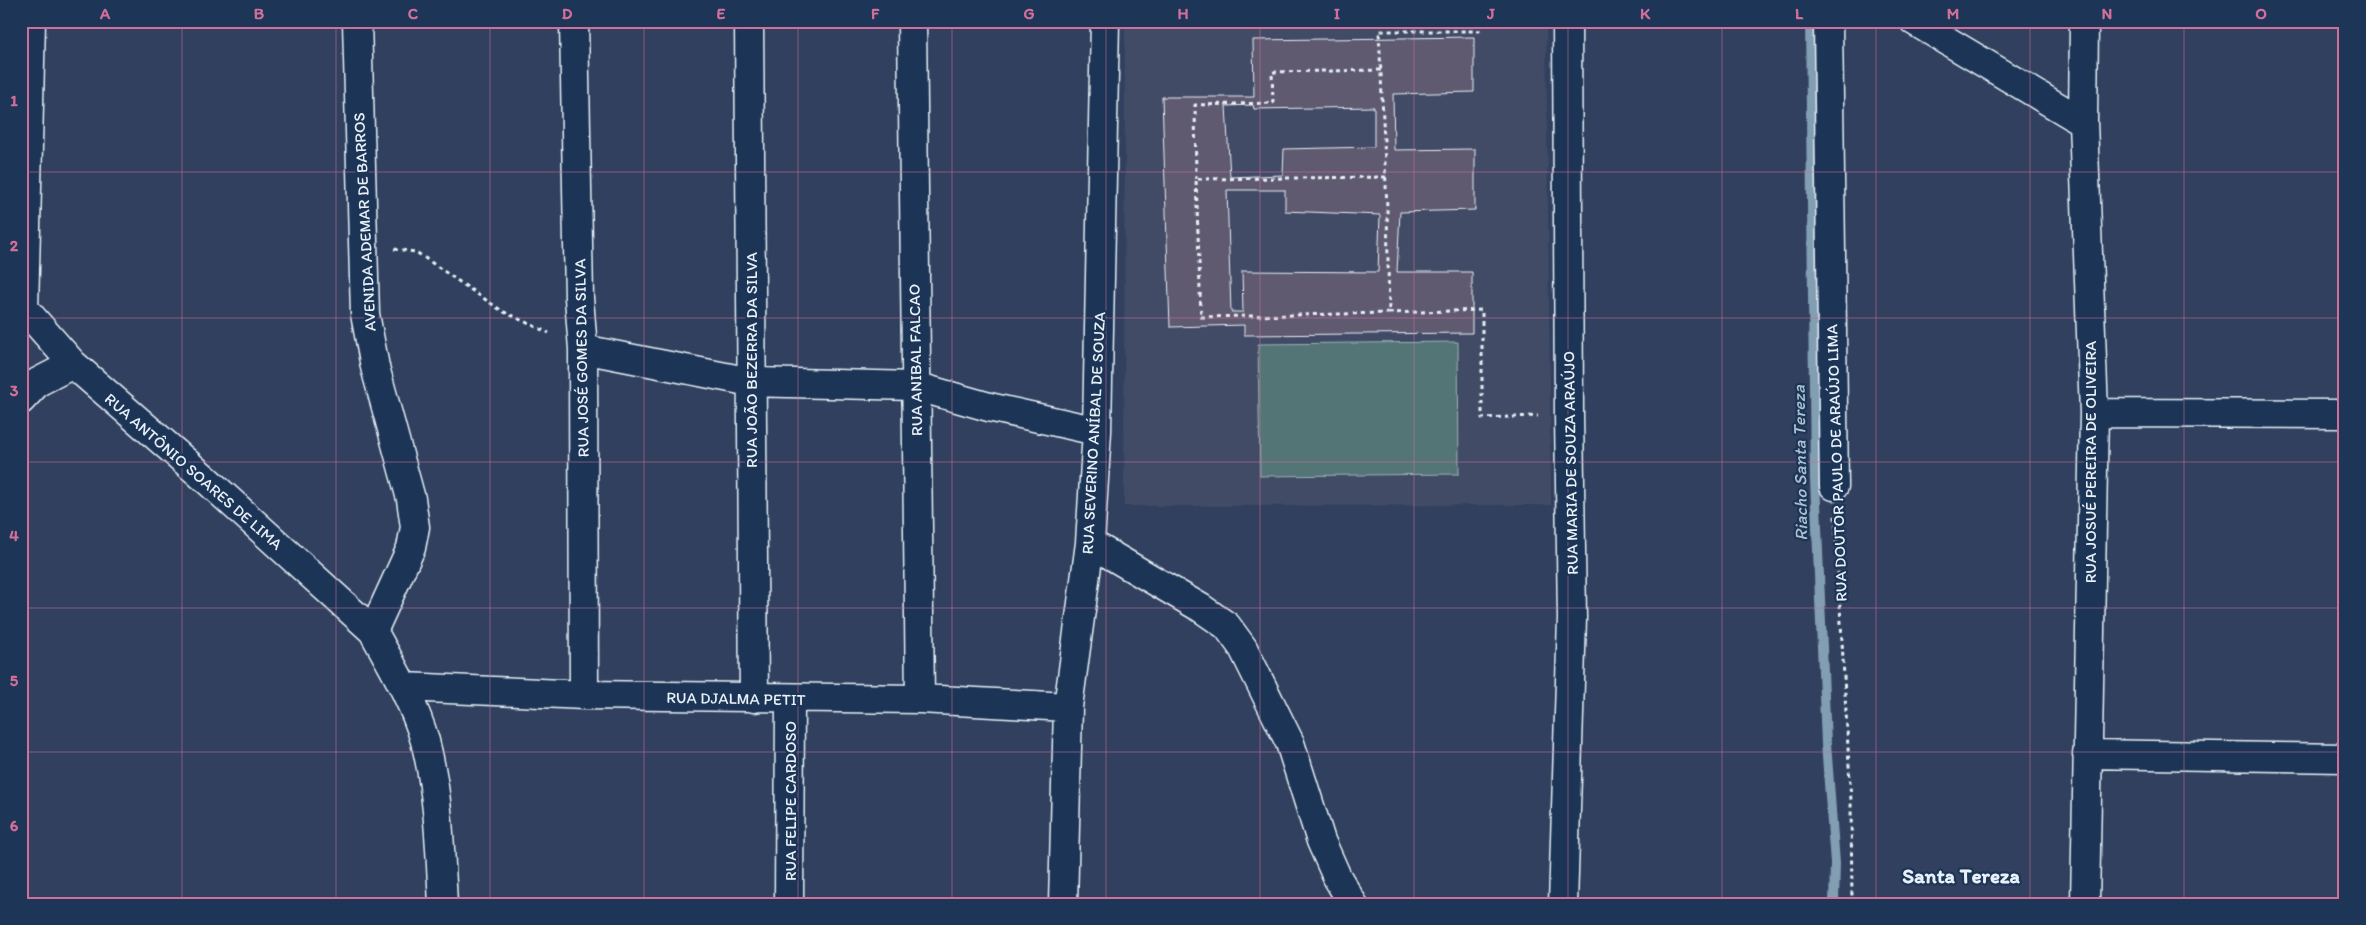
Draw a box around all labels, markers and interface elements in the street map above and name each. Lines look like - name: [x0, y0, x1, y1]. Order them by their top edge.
- text: A: [99, 4, 111, 23]
- text: B: [254, 4, 265, 23]
- text: C: [408, 4, 419, 23]
- text: D: [562, 4, 573, 23]
- text: E: [717, 4, 726, 23]
- text: F: [871, 4, 880, 23]
- text: G: [1023, 4, 1035, 23]
- text: H: [1177, 4, 1189, 23]
- text: I: [1334, 4, 1340, 23]
- text: J: [1486, 4, 1495, 23]
- text: K: [1640, 4, 1651, 23]
- text: L: [1795, 4, 1804, 23]
- text: M: [1947, 4, 1959, 23]
- text: N: [2102, 4, 2112, 23]
- text: O: [2255, 4, 2267, 23]
- text: 1: [10, 91, 18, 110]
- street label: AVENIDA ADEMAR DE BARROS: [349, 112, 380, 332]
- text: 2: [10, 236, 19, 255]
- street label: RUA JOÃO BEZERRA DA SILVA: [742, 252, 761, 468]
- street label: RUA JOSÉ GOMES DA SILVA: [570, 258, 593, 458]
- street label: RUA ANIBAL FALCAO: [905, 284, 926, 436]
- street label: RUA SEVERINO ANÍBAL DE SOUZA: [1078, 311, 1109, 555]
- street label: RUA DOUTOR PAULO DE ARAÚJO LIMA: [1822, 324, 1851, 602]
- street label: RUA JOSUÉ PEREIRA DE OLIVEIRA: [2081, 341, 2100, 583]
- street label: RUA MARIA DE SOUZA ARAÚJO: [1559, 351, 1582, 575]
- text: 3: [10, 381, 19, 400]
- water label: Riacho Santa Tereza: [1788, 384, 1812, 541]
- street label: RUA ANTÔNIO SOARES DE LIMA: [101, 389, 286, 554]
- text: 4: [9, 526, 19, 545]
- text: 5: [10, 671, 19, 690]
- street label: RUA DJALMA PETIT: [666, 688, 806, 709]
- street label: RUA FELIPE CARDOSO: [781, 721, 800, 881]
- text: 6: [10, 816, 19, 835]
- district label: Santa Tereza: [1902, 863, 2021, 888]

